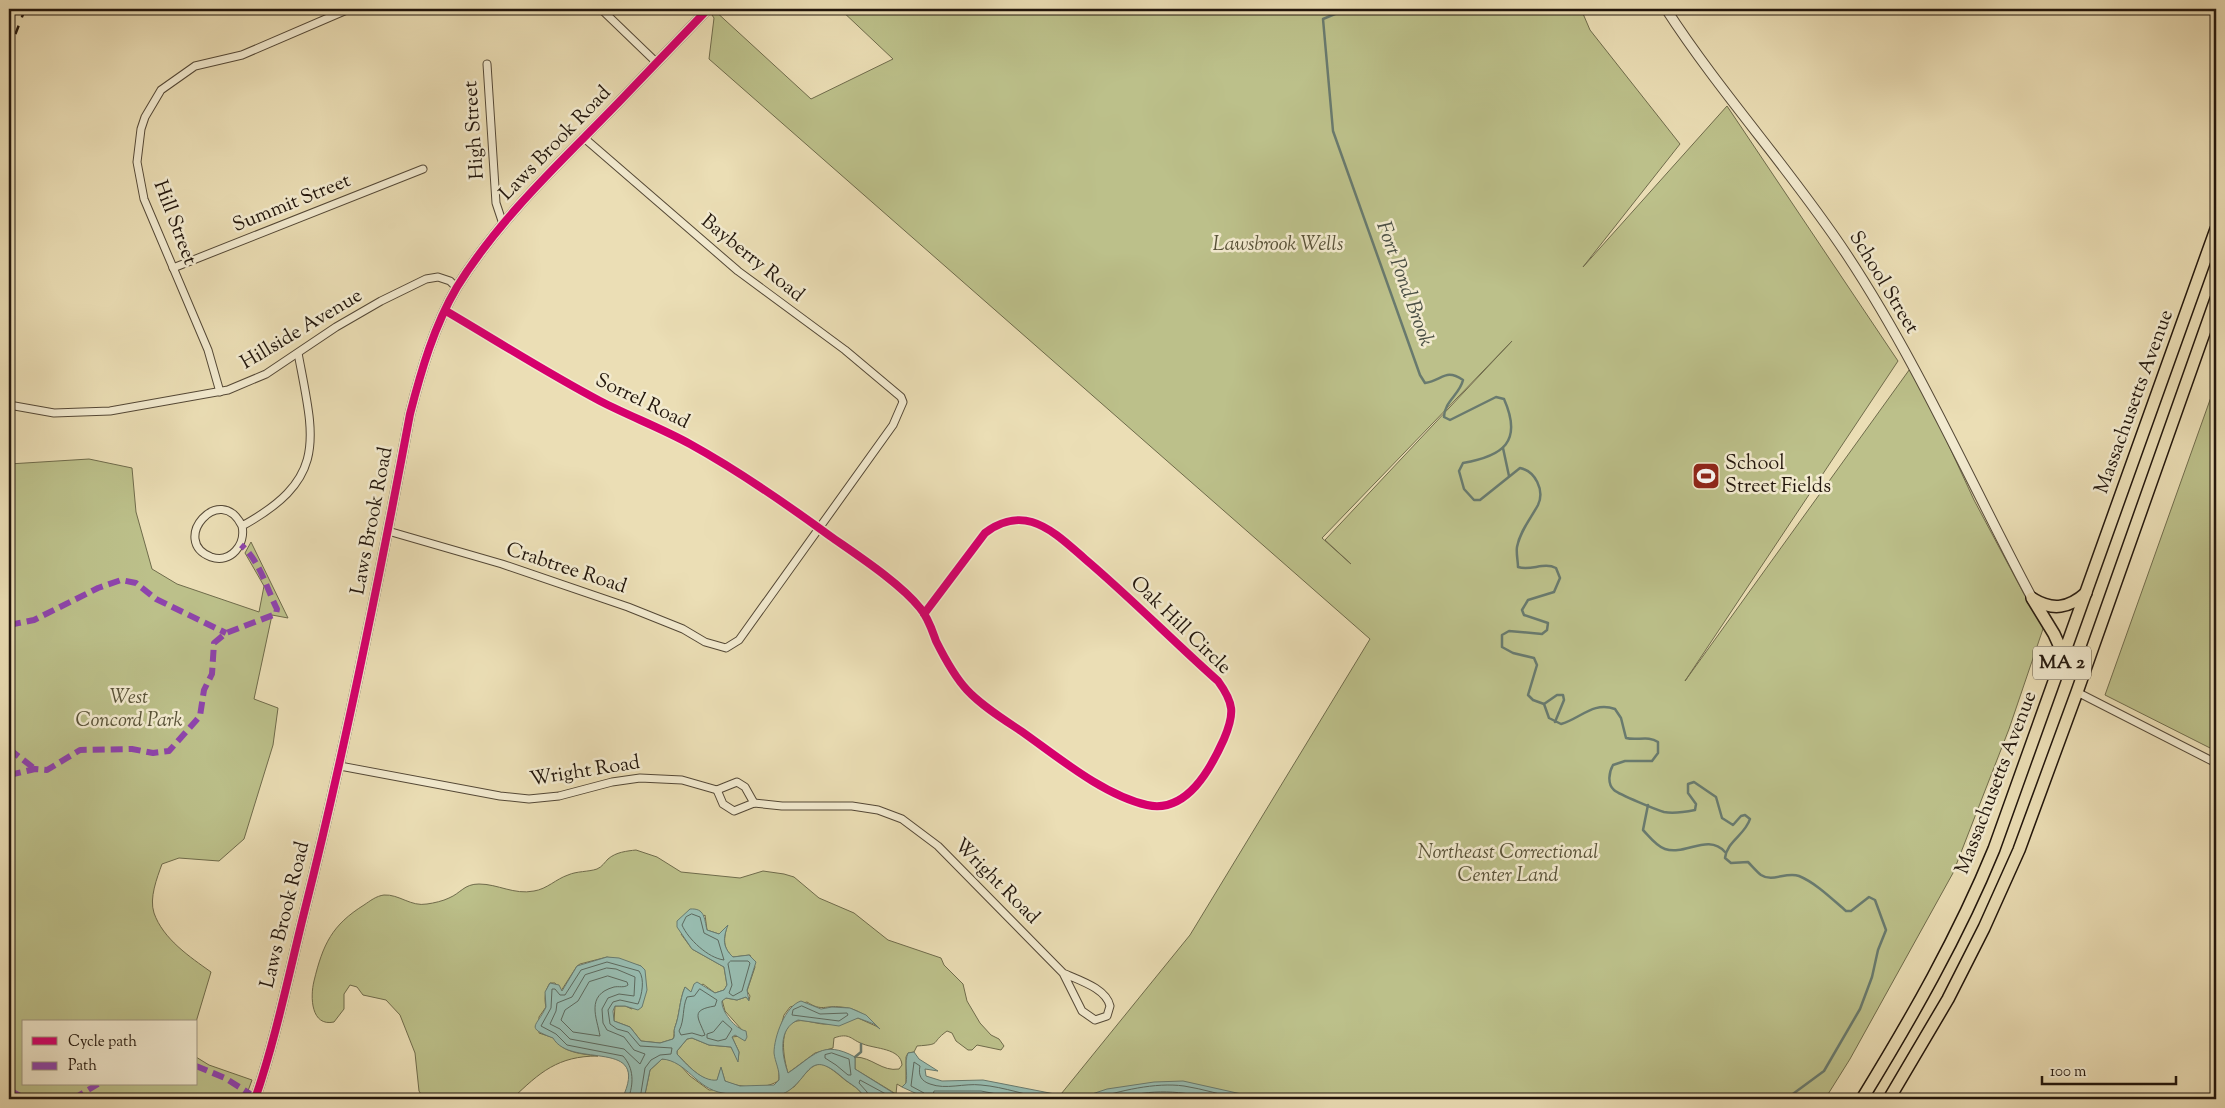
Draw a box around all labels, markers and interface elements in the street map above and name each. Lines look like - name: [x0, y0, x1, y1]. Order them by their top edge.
- street label: High Street: [457, 80, 493, 180]
- street label: Laws Brook Road: [493, 80, 619, 208]
- street label: Summit Street: [229, 167, 355, 241]
- street label: Hill Street: [145, 176, 203, 270]
- street label: Bayberry Road: [694, 208, 810, 310]
- water label: Fort Pond Brook: [1367, 217, 1441, 351]
- street label: School Street: [1841, 226, 1925, 340]
- park label: Lawsbrook Wells: [1213, 231, 1344, 260]
- street label: Hillside Avenue: [236, 282, 368, 378]
- street label: Massachusetts Avenue: [2088, 306, 2182, 498]
- street label: Sorrel Road: [590, 367, 694, 437]
- street label: Laws Brook Road: [344, 445, 402, 597]
- place label: School Street Fields: [1725, 450, 1831, 502]
- sports icon: School Street Fields: [1691, 461, 1721, 491]
- street label: Crabtree Road: [502, 536, 630, 602]
- street label: Oak Hill Circle: [1123, 570, 1237, 682]
- road number: MA 2: [2033, 646, 2091, 680]
- park label: West Concord Park: [75, 684, 183, 736]
- street label: Massachusetts Avenue: [1949, 687, 2045, 879]
- street label: Wright Road: [528, 749, 642, 795]
- street label: Wright Road: [946, 832, 1046, 932]
- street label: Laws Brook Road: [254, 839, 318, 991]
- park label: Northeast Correctional Center Land: [1418, 839, 1599, 891]
- legend: [22, 1020, 198, 1086]
- text: Cycle path: [68, 1032, 137, 1053]
- scale bar: [2042, 1053, 2176, 1085]
- text: Path: [68, 1056, 97, 1077]
- text: 100 m: [2050, 1062, 2087, 1083]

